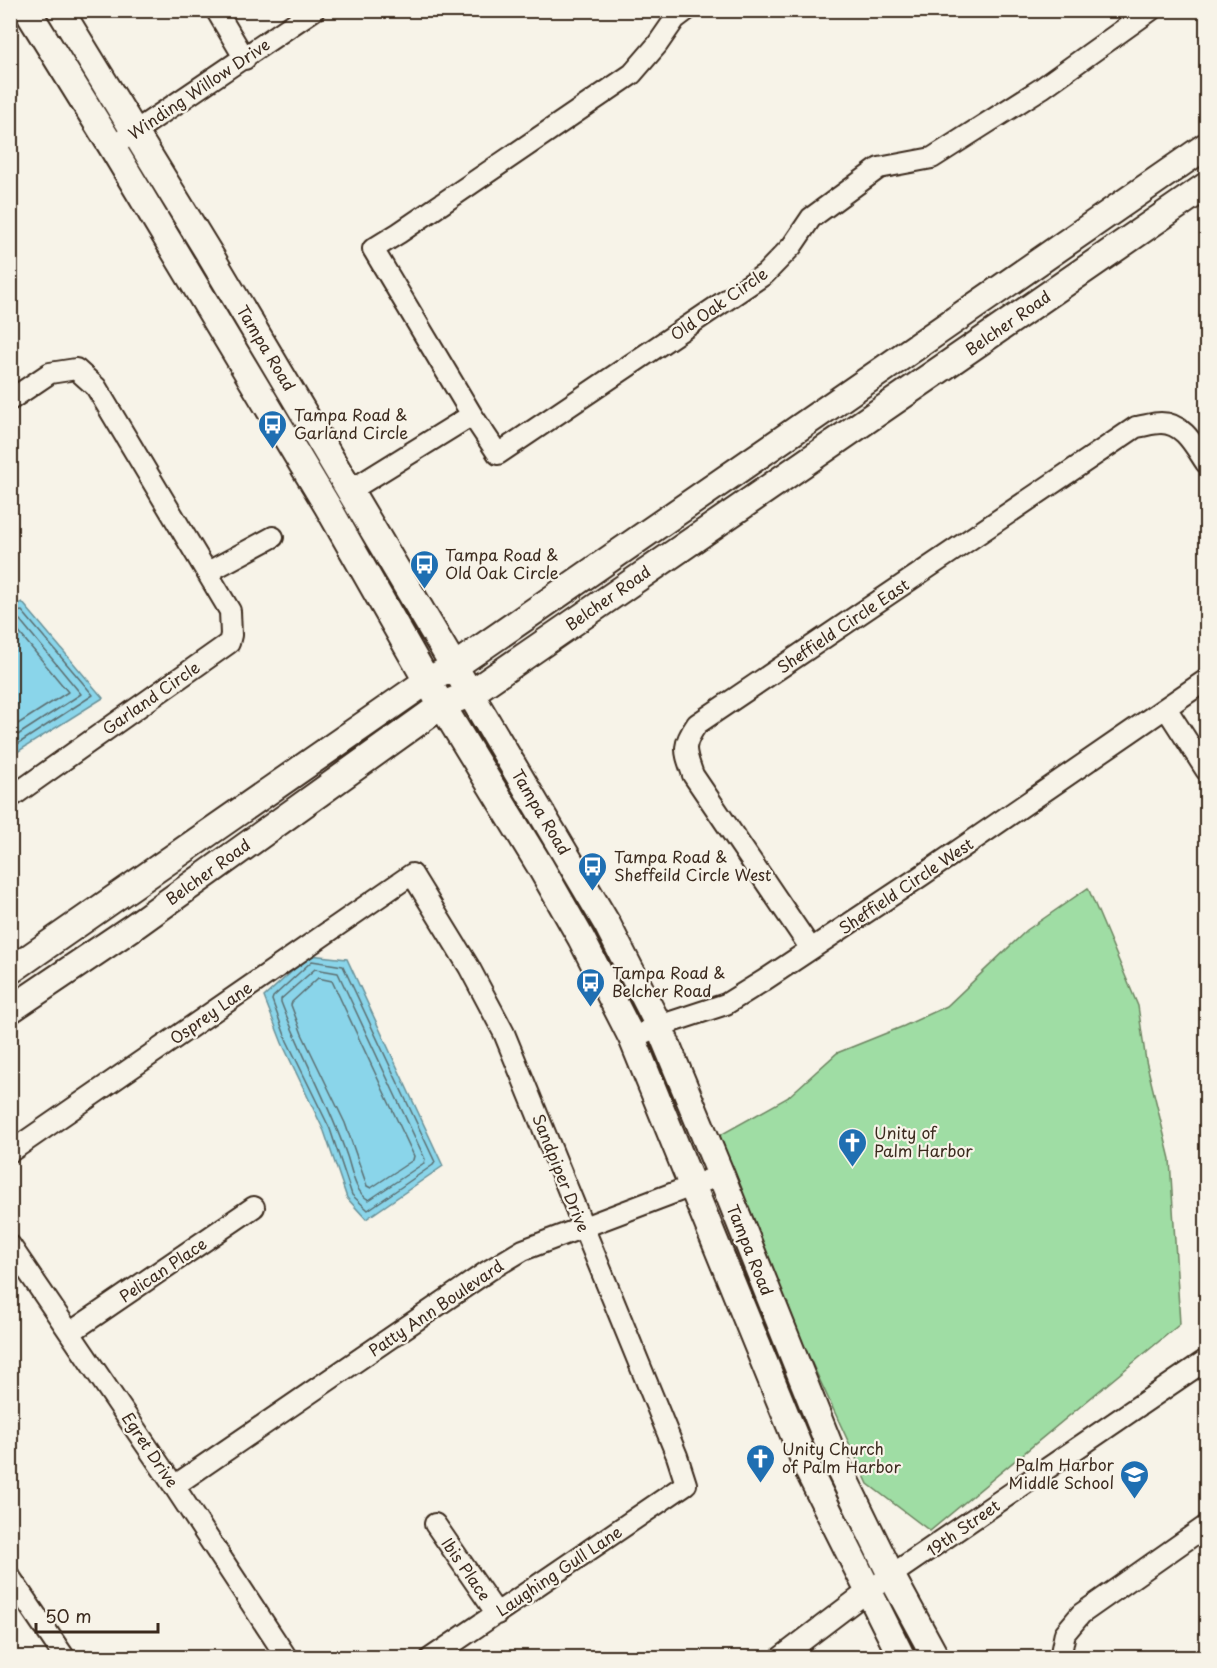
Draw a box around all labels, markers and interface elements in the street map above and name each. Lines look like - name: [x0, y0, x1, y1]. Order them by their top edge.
- street label: Winding Willow Drive: [123, 32, 274, 145]
- street label: Old Oak Circle: [665, 261, 772, 346]
- street label: Belcher Road: [960, 284, 1055, 361]
- street label: Tampa Road: [232, 300, 302, 395]
- place label: Tampa Road & Garland Circle: [294, 402, 408, 444]
- bus stop icon: Tampa Road & Garland Circle: [257, 408, 289, 450]
- place label: Tampa Road & Old Oak Circle: [445, 542, 559, 584]
- bus stop icon: Tampa Road & Old Oak Circle: [408, 548, 440, 590]
- street label: Belcher Road: [560, 559, 655, 636]
- street label: Sheffield Circle East: [772, 572, 913, 678]
- street label: Garland Circle: [97, 655, 204, 740]
- street label: Tampa Road: [507, 764, 577, 859]
- street label: Sheffield Circle West: [833, 831, 978, 939]
- street label: Belcher Road: [160, 832, 255, 910]
- place label: Tampa Road & Sheffeild Circle West: [614, 844, 772, 886]
- bus stop icon: Tampa Road & Sheffeild Circle West: [577, 850, 609, 892]
- place label: Tampa Road & Belcher Road: [612, 960, 725, 1002]
- bus stop icon: Tampa Road & Belcher Road: [575, 966, 607, 1008]
- street label: Osprey Lane: [164, 975, 257, 1049]
- street label: Sandpiper Drive: [527, 1110, 597, 1235]
- place label: Unity of Palm Harbor: [874, 1120, 973, 1162]
- church icon: Unity of Palm Harbor: [837, 1126, 869, 1168]
- street label: Tampa Road: [722, 1200, 780, 1299]
- street label: Pelican Place: [114, 1231, 211, 1307]
- street label: Patty Ann Boulevard: [363, 1253, 508, 1361]
- street label: Egret Drive: [117, 1407, 185, 1492]
- place label: Unity Church of Palm Harbor: [782, 1436, 901, 1478]
- church icon: Unity Church of Palm Harbor: [745, 1442, 777, 1484]
- place label: Palm Harbor Middle School: [1009, 1452, 1115, 1494]
- school or university icon: Palm Harbor Middle School: [1119, 1458, 1151, 1500]
- street label: 19th Street: [921, 1493, 1005, 1562]
- street label: Laughing Gull Lane: [491, 1519, 626, 1621]
- street label: Ibis Place: [436, 1532, 497, 1605]
- scale bar: [36, 1596, 158, 1634]
- text: 50 m: [45, 1602, 92, 1629]

